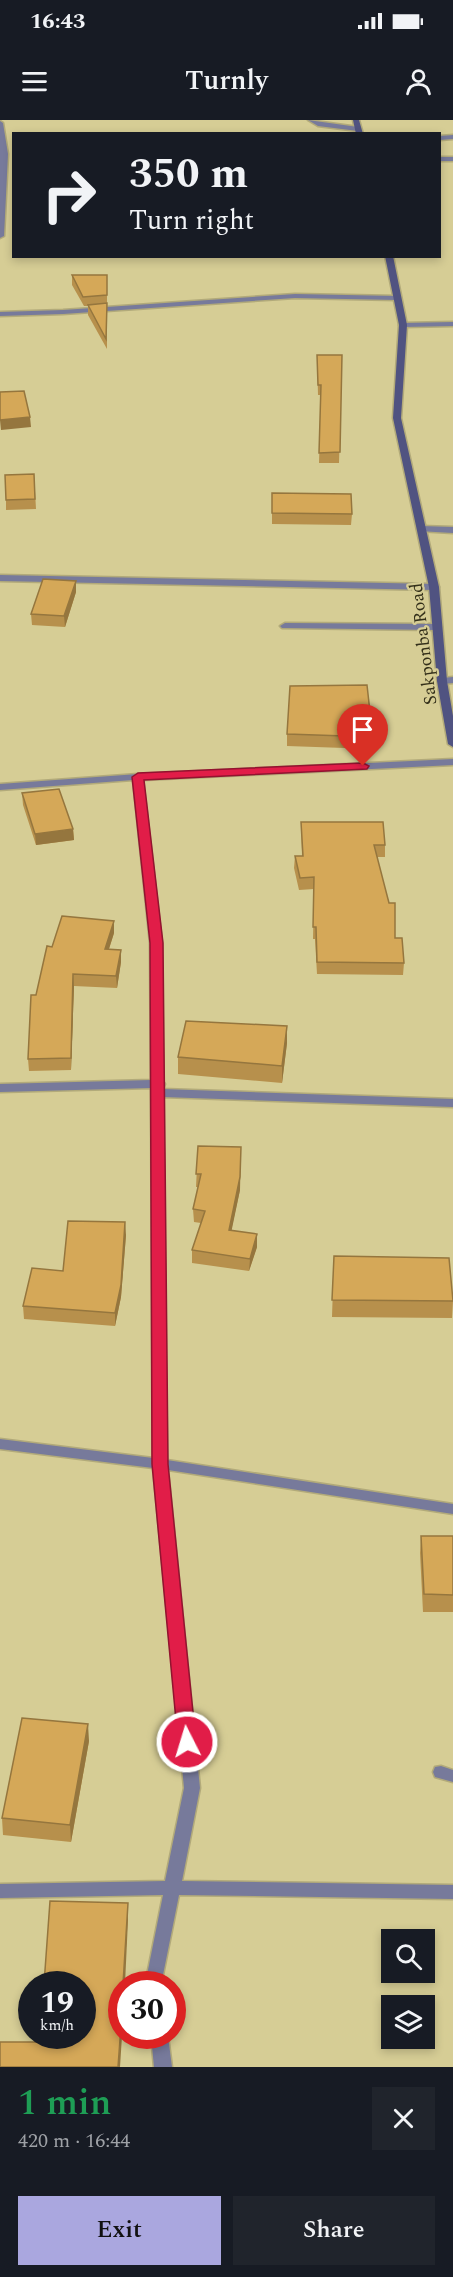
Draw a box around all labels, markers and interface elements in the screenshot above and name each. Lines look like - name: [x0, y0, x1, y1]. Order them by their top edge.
- text: 16:43: [30, 5, 85, 38]
- text: Turnly: [185, 60, 268, 102]
- icon: menu: [18, 65, 51, 98]
- icon: person: [402, 65, 435, 98]
- text: 350 m: [129, 143, 248, 206]
- icon: right: [30, 156, 108, 234]
- text: Turn right: [129, 200, 254, 242]
- street label: Sakponba Road: [403, 581, 444, 707]
- pin: [337, 704, 388, 766]
- icon: arrive: [346, 713, 379, 746]
- position arrow: [155, 1710, 219, 1774]
- map controls: [381, 1929, 435, 2049]
- button: search: [381, 1929, 435, 1983]
- speed limit sign: 30: [108, 1971, 186, 2049]
- text: 19: [40, 1980, 74, 2026]
- button: layers: [381, 1995, 435, 2049]
- text: km/h: [40, 2014, 74, 2037]
- text: 1 min: [18, 2076, 111, 2131]
- button: close: [372, 2087, 435, 2150]
- text: 420 m · 16:44: [18, 2126, 130, 2156]
- button: Exit: [18, 2196, 221, 2265]
- button: Share: [233, 2196, 435, 2265]

